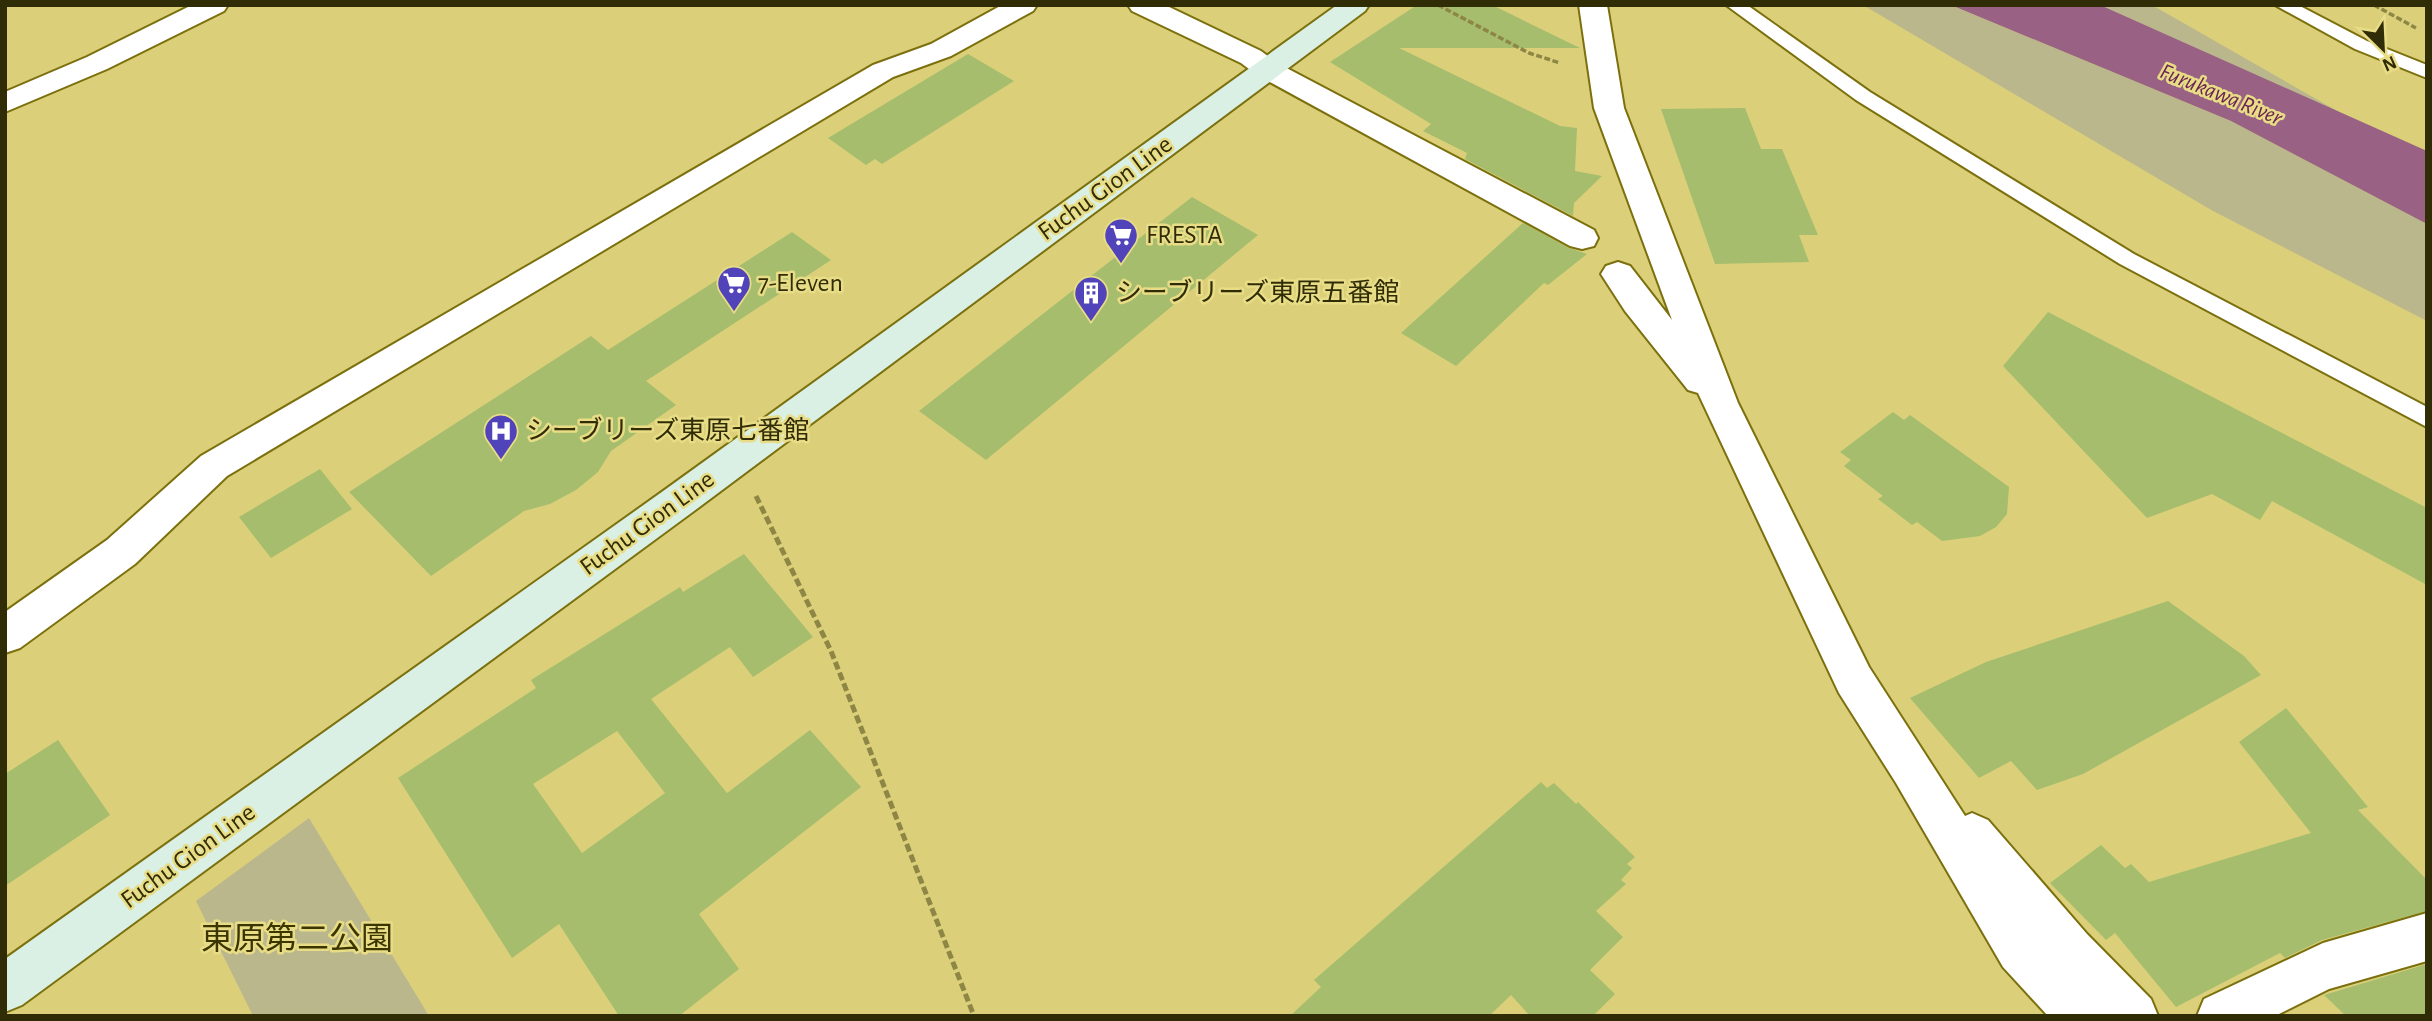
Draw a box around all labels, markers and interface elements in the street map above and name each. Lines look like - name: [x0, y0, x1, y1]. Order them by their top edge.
- north arrow: [2348, 14, 2418, 84]
- text: N: [2379, 52, 2399, 75]
- water label: Furukawa River: [2157, 60, 2286, 130]
- street label: Fuchu Gion Line: [1033, 131, 1177, 245]
- supermarket icon: FRESTA: [1102, 216, 1140, 265]
- place label: FRESTA: [1146, 222, 1222, 248]
- supermarket icon: 7-Eleven: [715, 264, 753, 313]
- place label: 7-Eleven: [758, 270, 843, 296]
- building icon: シーブリーズ東原五番館: [1072, 274, 1110, 323]
- place label: シーブリーズ東原五番館: [1116, 278, 1399, 306]
- hospital icon: シーブリーズ東原七番館: [482, 412, 520, 461]
- place label: シーブリーズ東原七番館: [526, 416, 809, 444]
- street label: Fuchu Gion Line: [575, 466, 719, 580]
- street label: Fuchu Gion Line: [116, 799, 260, 913]
- park label: 東原第二公園: [201, 922, 393, 955]

